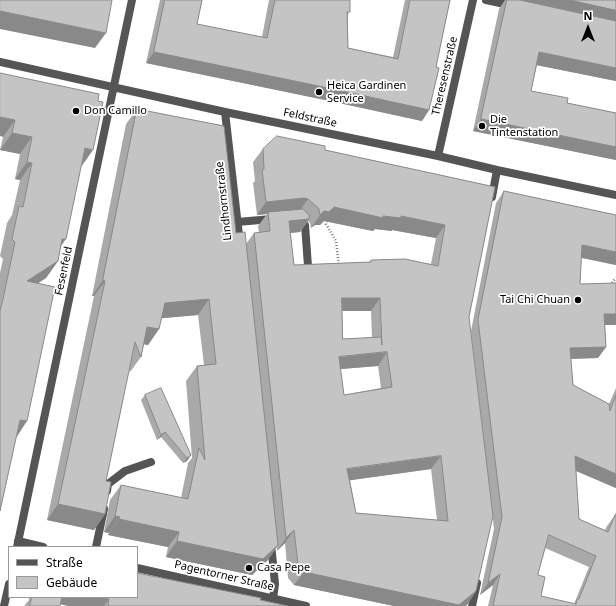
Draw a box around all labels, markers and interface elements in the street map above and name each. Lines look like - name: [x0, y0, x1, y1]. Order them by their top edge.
- north arrow: [568, 8, 608, 48]
- text: N: [584, 8, 592, 23]
- street label: Theresenstraße: [429, 35, 461, 117]
- place label: Heica Gardinen Service: [327, 79, 406, 105]
- marker: Heica Gardinen Service: [314, 87, 324, 97]
- place label: Don Camillo: [84, 104, 147, 118]
- marker: Don Camillo: [71, 106, 81, 116]
- street label: Feldstraße: [282, 106, 338, 130]
- place label: Die Tintenstation: [490, 113, 558, 139]
- marker: Die Tintenstation: [477, 121, 487, 131]
- street label: Lindhornstraße: [213, 161, 235, 241]
- street label: Fesenfeld: [52, 245, 76, 297]
- place label: Tai Chi Chuan: [500, 293, 570, 307]
- marker: Tai Chi Chuan: [573, 295, 583, 305]
- legend: [8, 546, 138, 598]
- text: Straße: [46, 554, 83, 571]
- street label: Pagentorner Straße: [173, 558, 275, 594]
- place label: Casa Pepe: [257, 561, 310, 575]
- marker: Casa Pepe: [244, 563, 254, 573]
- text: Gebäude: [46, 574, 97, 591]

